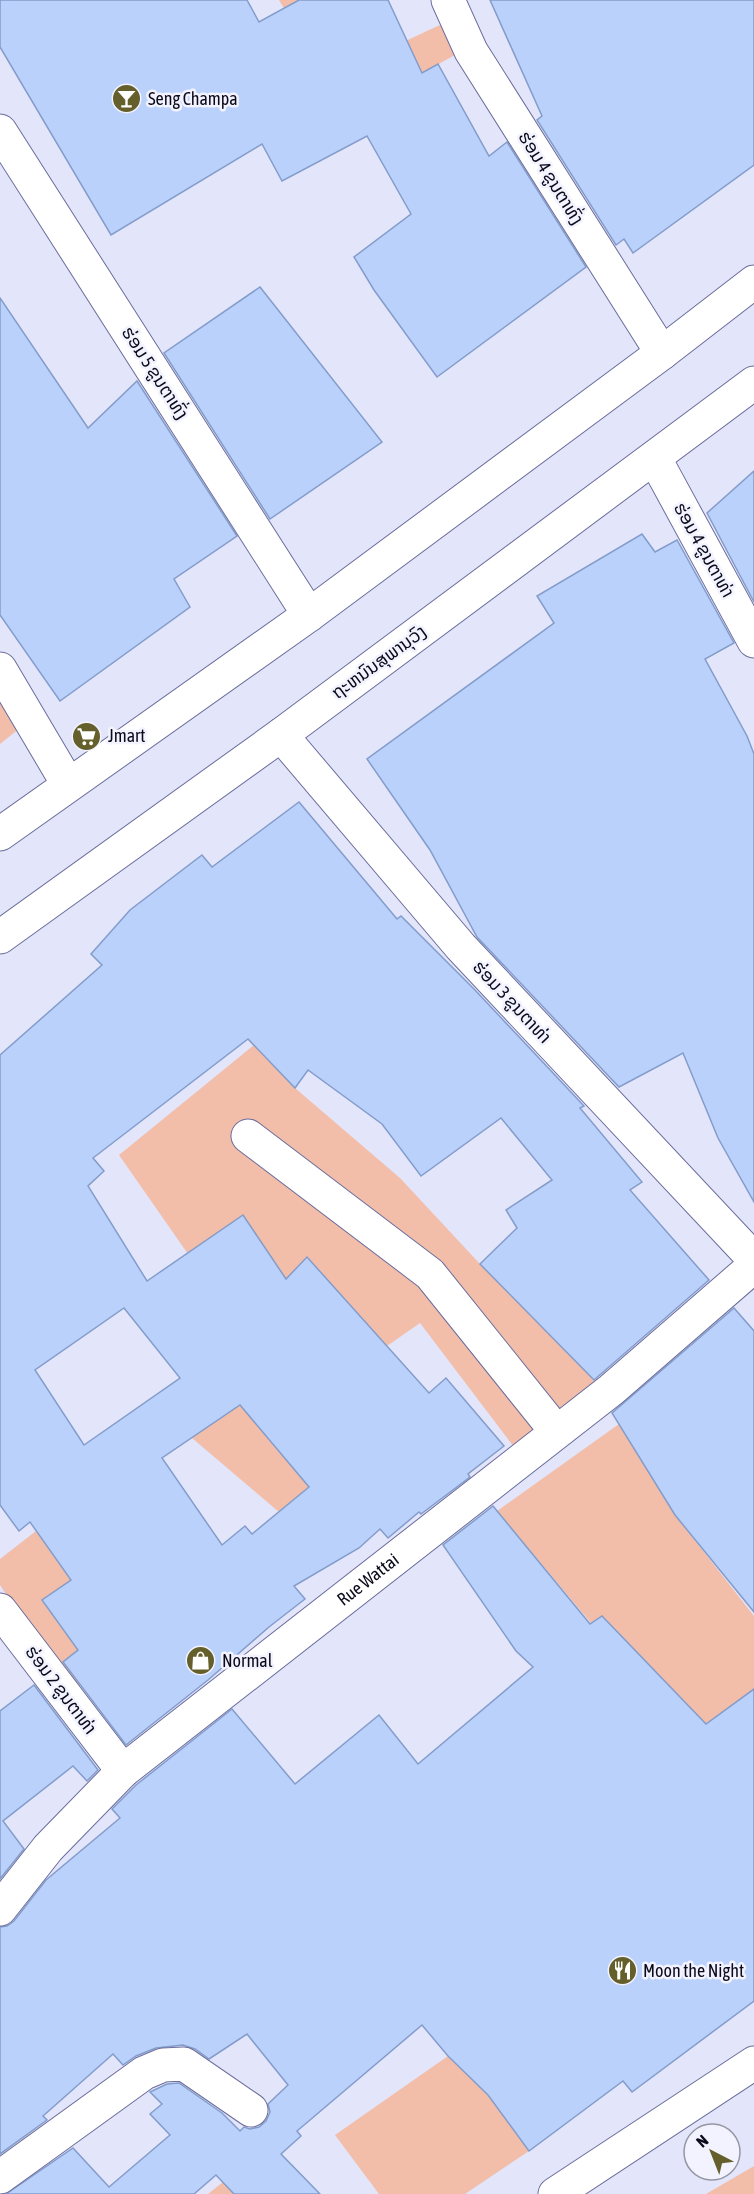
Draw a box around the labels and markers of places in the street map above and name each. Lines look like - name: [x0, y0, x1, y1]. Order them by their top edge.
- bar icon: Seng Champa: [111, 83, 143, 115]
- place label: Seng Champa: [148, 88, 238, 109]
- supermarket icon: Jmart: [71, 720, 103, 752]
- place label: Jmart: [108, 725, 145, 746]
- shop icon: Normal: [185, 1645, 217, 1677]
- place label: Normal: [222, 1650, 273, 1671]
- restaurant icon: Moon the Night: [606, 1955, 638, 1987]
- place label: Moon the Night: [643, 1960, 744, 1981]

